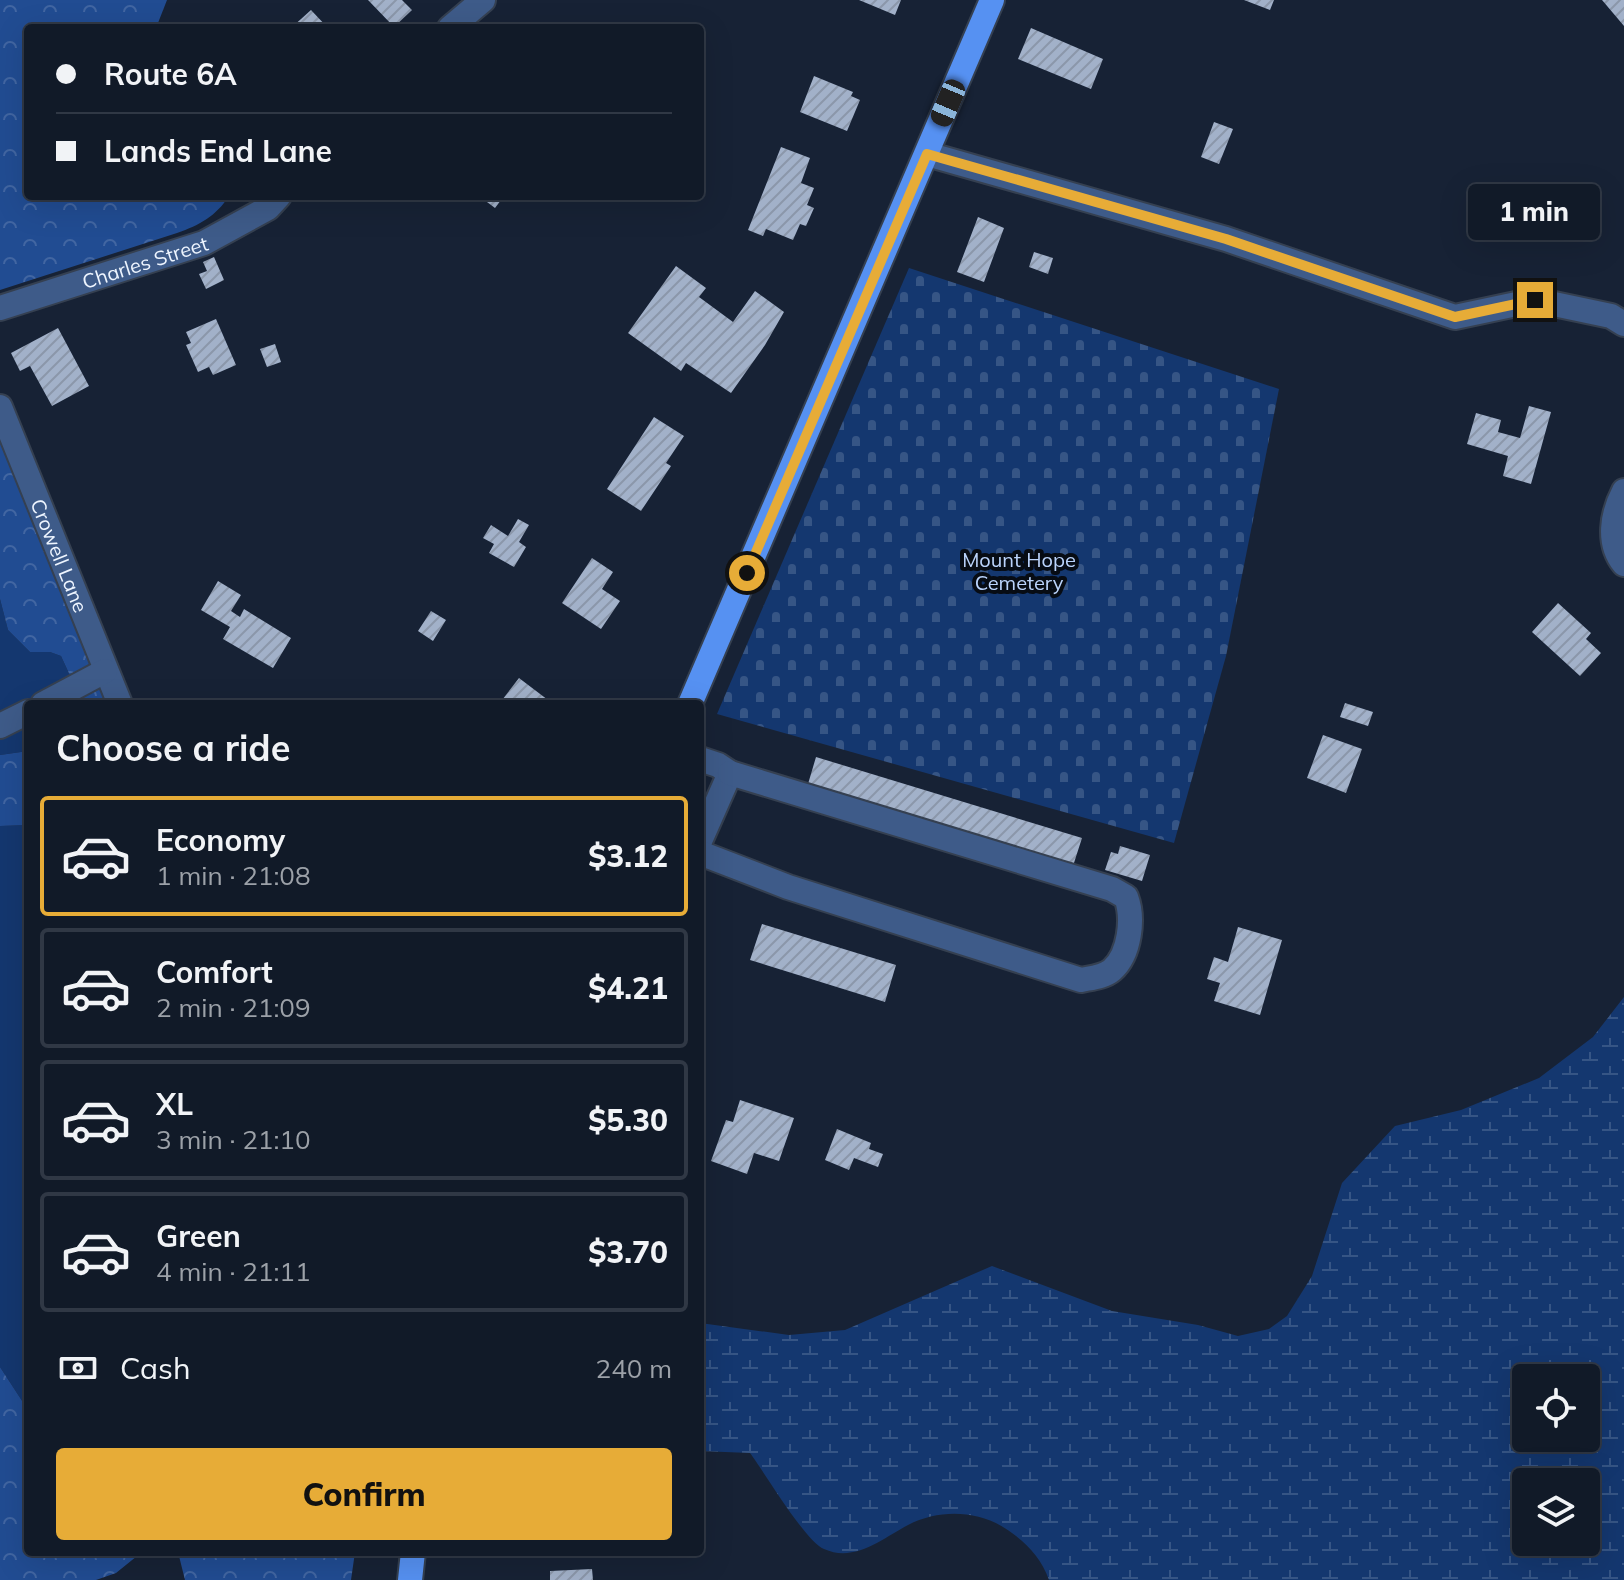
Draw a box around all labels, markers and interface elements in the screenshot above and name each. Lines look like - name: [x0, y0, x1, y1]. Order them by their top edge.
- text: Route 6A: [104, 55, 237, 93]
- car: [928, 76, 968, 130]
- text: Lands End Lane: [104, 132, 332, 170]
- callout: 1 min: [1469, 184, 1601, 240]
- text: 1 min: [1499, 195, 1569, 228]
- street label: Charles Street: [79, 230, 211, 294]
- route end: [1517, 282, 1553, 318]
- street label: Crowell Lane: [26, 495, 94, 616]
- park label: Mount Hope Cemetery: [962, 547, 1076, 595]
- route start: [729, 555, 765, 591]
- text: Choose a ride: [56, 725, 290, 770]
- icon: car: [60, 820, 132, 892]
- text: Economy: [156, 821, 285, 859]
- text: $3.12: [588, 837, 668, 875]
- text: 1 min · 21:08: [156, 859, 311, 892]
- icon: car: [60, 952, 132, 1024]
- text: Comfort: [156, 953, 273, 991]
- text: $4.21: [588, 969, 668, 1007]
- text: 2 min · 21:09: [156, 991, 311, 1024]
- icon: car: [60, 1084, 132, 1156]
- text: XL: [156, 1085, 193, 1123]
- text: $5.30: [588, 1101, 668, 1139]
- text: 3 min · 21:10: [156, 1123, 311, 1156]
- icon: car: [60, 1216, 132, 1288]
- text: Green: [156, 1217, 241, 1255]
- text: $3.70: [588, 1233, 668, 1271]
- text: 4 min · 21:11: [156, 1255, 311, 1288]
- icon: cash: [56, 1346, 100, 1390]
- text: Cash: [120, 1349, 191, 1387]
- text: 240 m: [596, 1352, 672, 1385]
- map controls: [1512, 1364, 1600, 1556]
- button: locate: [1512, 1364, 1600, 1452]
- button: Confirm: [56, 1448, 672, 1540]
- button: layers: [1512, 1468, 1600, 1556]

